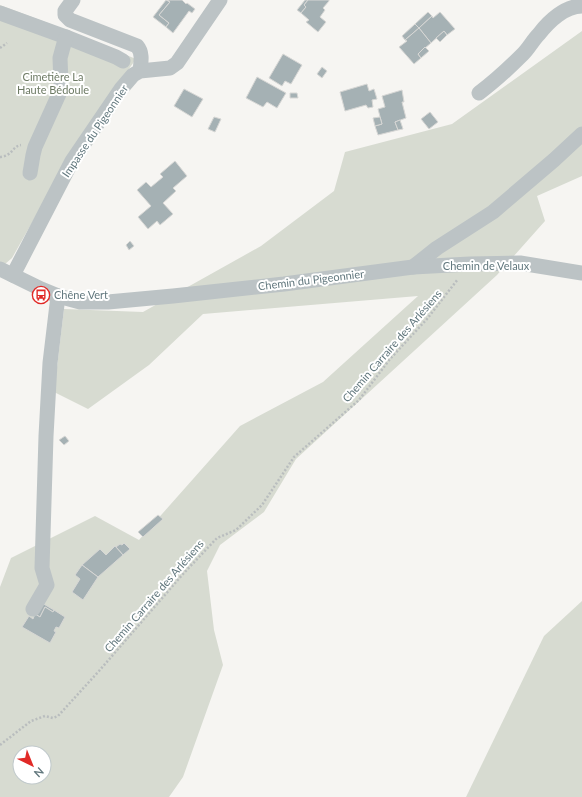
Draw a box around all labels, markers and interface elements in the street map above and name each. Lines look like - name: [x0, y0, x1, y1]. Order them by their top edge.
- park label: Cimetière La Haute Bédoule: [17, 70, 89, 96]
- street label: Impasse du Pigeonnier: [59, 82, 130, 179]
- street label: Chemin de Velaux: [443, 259, 530, 272]
- street label: Chemin du Pigeonnier: [257, 267, 365, 292]
- bus stop icon: Chêne Vert: [31, 285, 51, 305]
- street label: Chemin Carraire des Arlésiens: [339, 287, 444, 404]
- place label: Chêne Vert: [54, 288, 108, 301]
- street label: Chemin Carraire des Arlésiens: [101, 537, 206, 654]
- north arrow: [12, 745, 52, 785]
- text: N: [32, 765, 47, 780]

